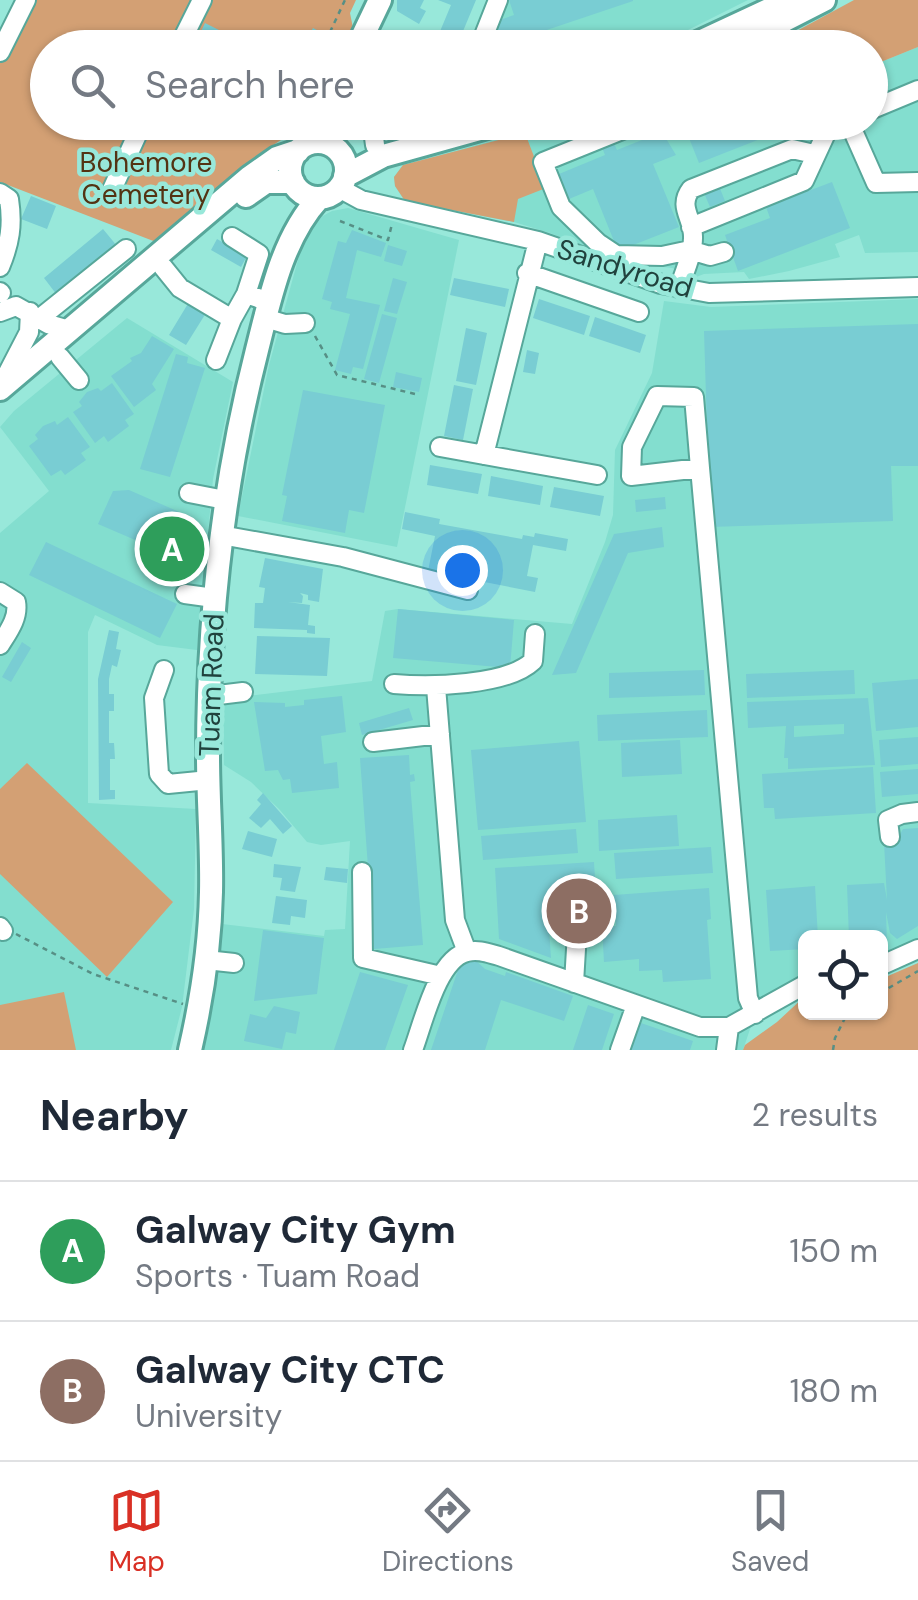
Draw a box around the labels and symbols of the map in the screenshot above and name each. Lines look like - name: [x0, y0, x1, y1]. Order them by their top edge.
- park label: Bohemore Cemetery: [80, 144, 212, 213]
- street label: Sandyroad: [553, 230, 697, 307]
- pin: A: [140, 512, 204, 586]
- your location: [437, 545, 488, 596]
- street label: Tuam Road: [191, 613, 232, 757]
- pin: B: [546, 874, 612, 948]

